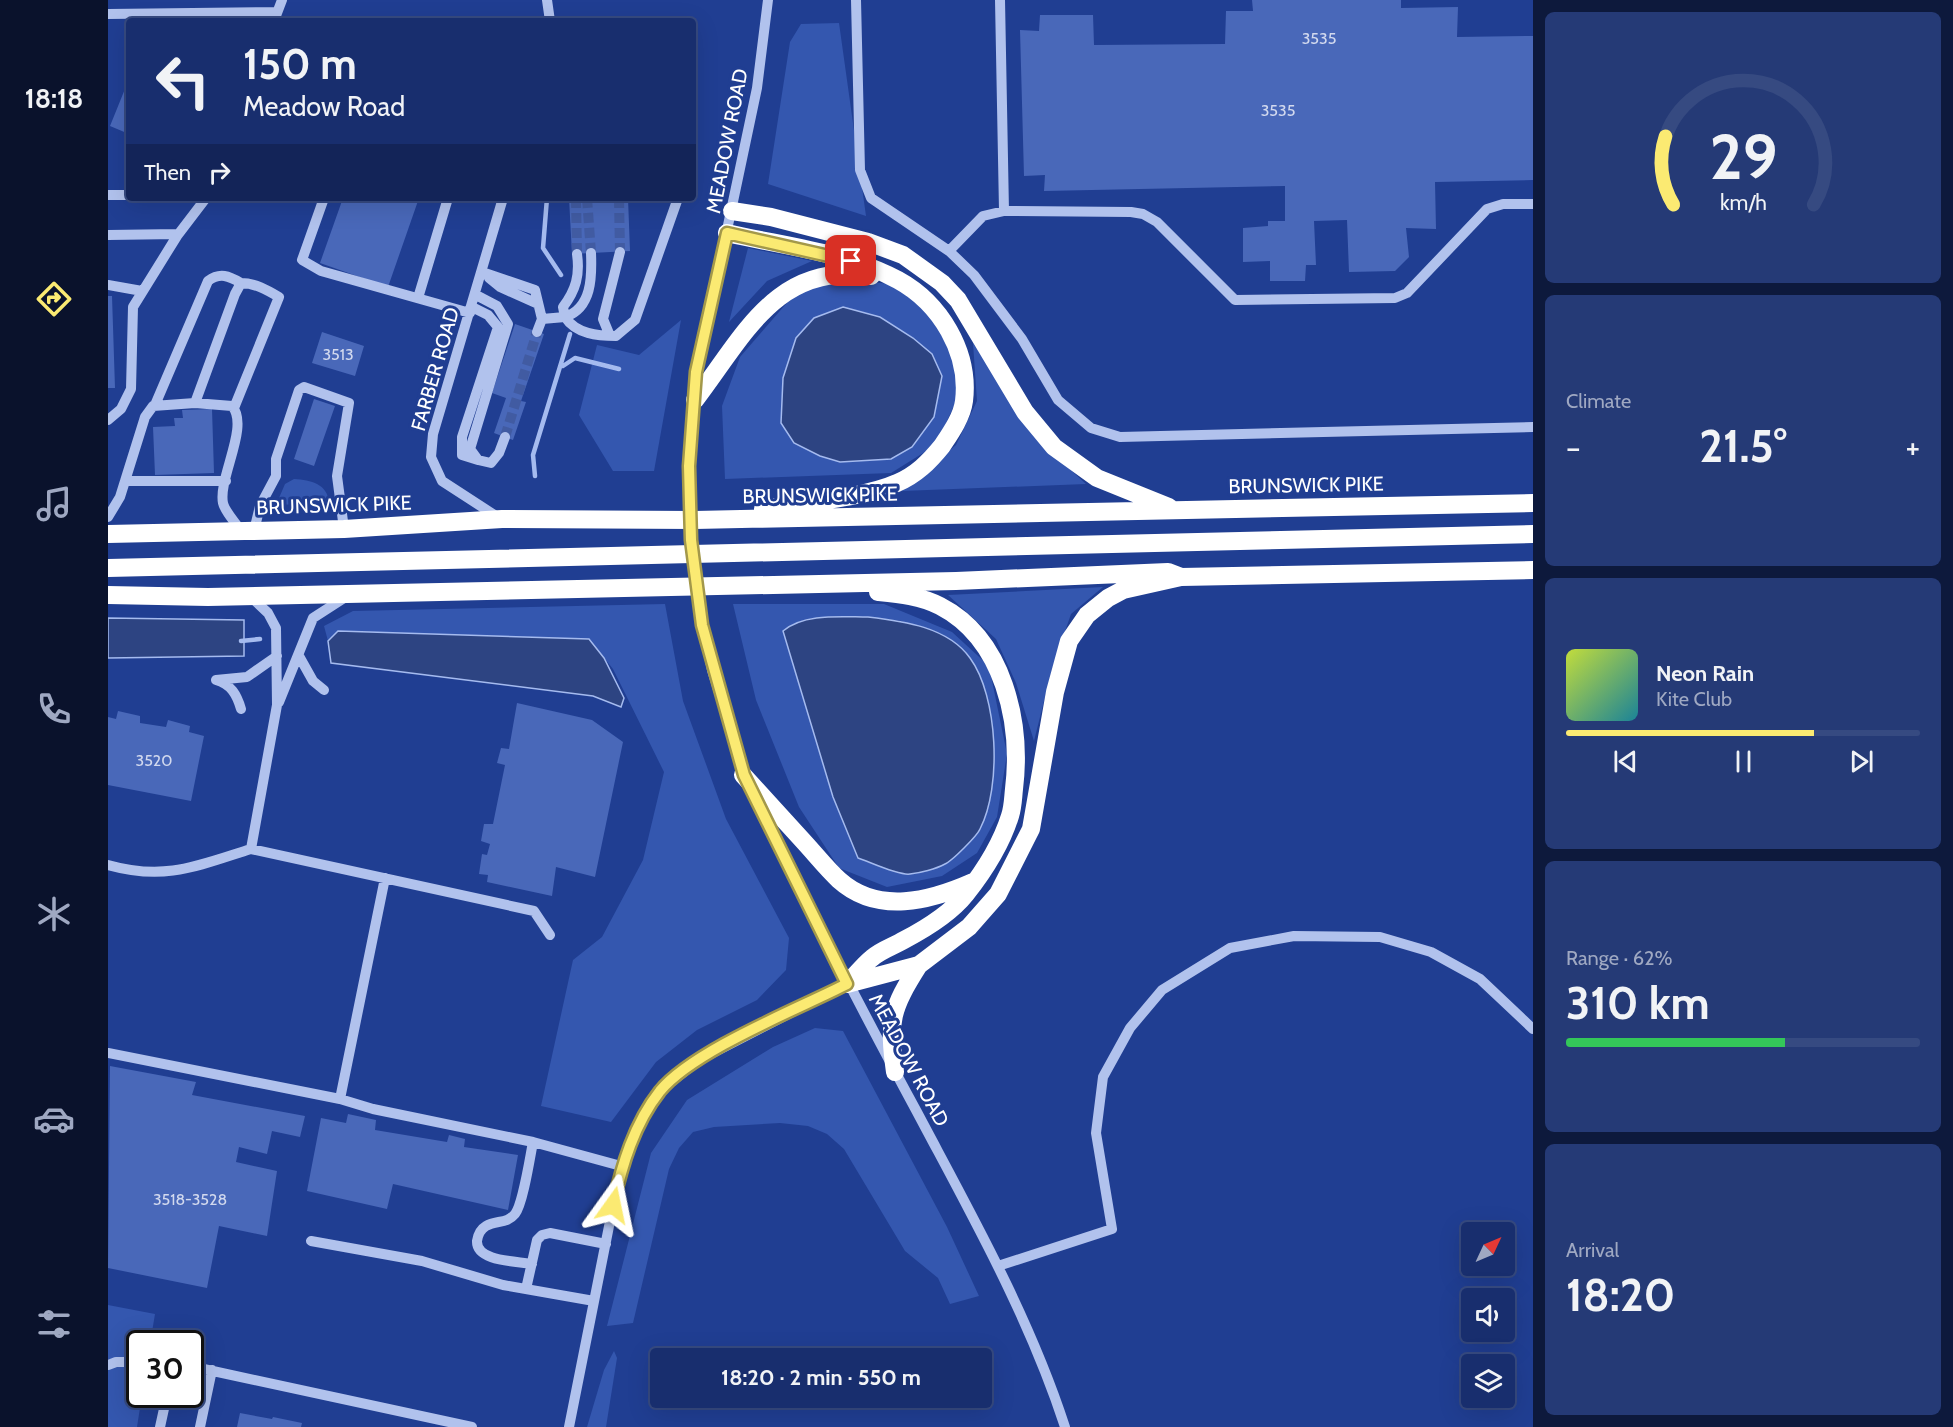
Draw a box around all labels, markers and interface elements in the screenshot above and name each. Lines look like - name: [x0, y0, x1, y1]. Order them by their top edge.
- house number: 3535: [1302, 29, 1336, 48]
- text: 150 m: [243, 38, 357, 90]
- icon: left: [144, 42, 222, 120]
- street label: MEADOW ROAD: [701, 67, 753, 215]
- text: 18:18: [25, 82, 83, 115]
- text: Meadow Road: [243, 90, 405, 123]
- house number: 3535: [1261, 101, 1295, 120]
- text: 29: [1709, 119, 1777, 195]
- icon: right: [203, 156, 236, 189]
- text: Then: [144, 159, 191, 186]
- text: km/h: [1720, 189, 1766, 215]
- pin: [825, 235, 876, 286]
- icon: arrive: [834, 244, 867, 277]
- icon: directions: [33, 278, 75, 320]
- street label: FARBER ROAD: [406, 304, 464, 434]
- house number: 3513: [322, 345, 354, 364]
- text: Climate: [1566, 389, 1631, 413]
- text: 21.5°: [1699, 419, 1787, 473]
- text: −: [1566, 427, 1581, 467]
- text: +: [1905, 427, 1920, 467]
- street label: BRUNSWICK PIKE: [1228, 472, 1384, 498]
- street label: BRUNSWICK PIKE: [742, 482, 898, 508]
- icon: music: [33, 483, 75, 525]
- street label: BRUNSWICK PIKE: [256, 490, 412, 520]
- text: Neon Rain: [1656, 660, 1754, 687]
- text: Kite Club: [1656, 687, 1732, 711]
- icon: phone: [33, 688, 75, 730]
- icon: previous: [1609, 745, 1642, 778]
- icon: pause: [1727, 745, 1760, 778]
- icon: next: [1845, 745, 1878, 778]
- house number: 3520: [136, 751, 172, 770]
- icon: climate: [33, 893, 75, 935]
- text: Range · 62%: [1566, 946, 1673, 970]
- text: 310 km: [1566, 976, 1710, 1030]
- street label: MEADOW ROAD: [864, 990, 954, 1130]
- icon: car: [33, 1098, 75, 1140]
- position arrow: [581, 1173, 645, 1237]
- house number: 3518-3528: [153, 1190, 227, 1209]
- north arrow: [1461, 1222, 1515, 1276]
- map controls: [1461, 1222, 1515, 1408]
- text: Arrival: [1566, 1238, 1619, 1262]
- text: 18:20: [1566, 1268, 1675, 1322]
- button: sound: [1461, 1288, 1515, 1342]
- icon: filters: [33, 1303, 75, 1345]
- speed limit sign: 30: [126, 1330, 204, 1408]
- button: layers: [1461, 1354, 1515, 1408]
- text: 18:20 · 2 min · 550 m: [721, 1364, 921, 1391]

